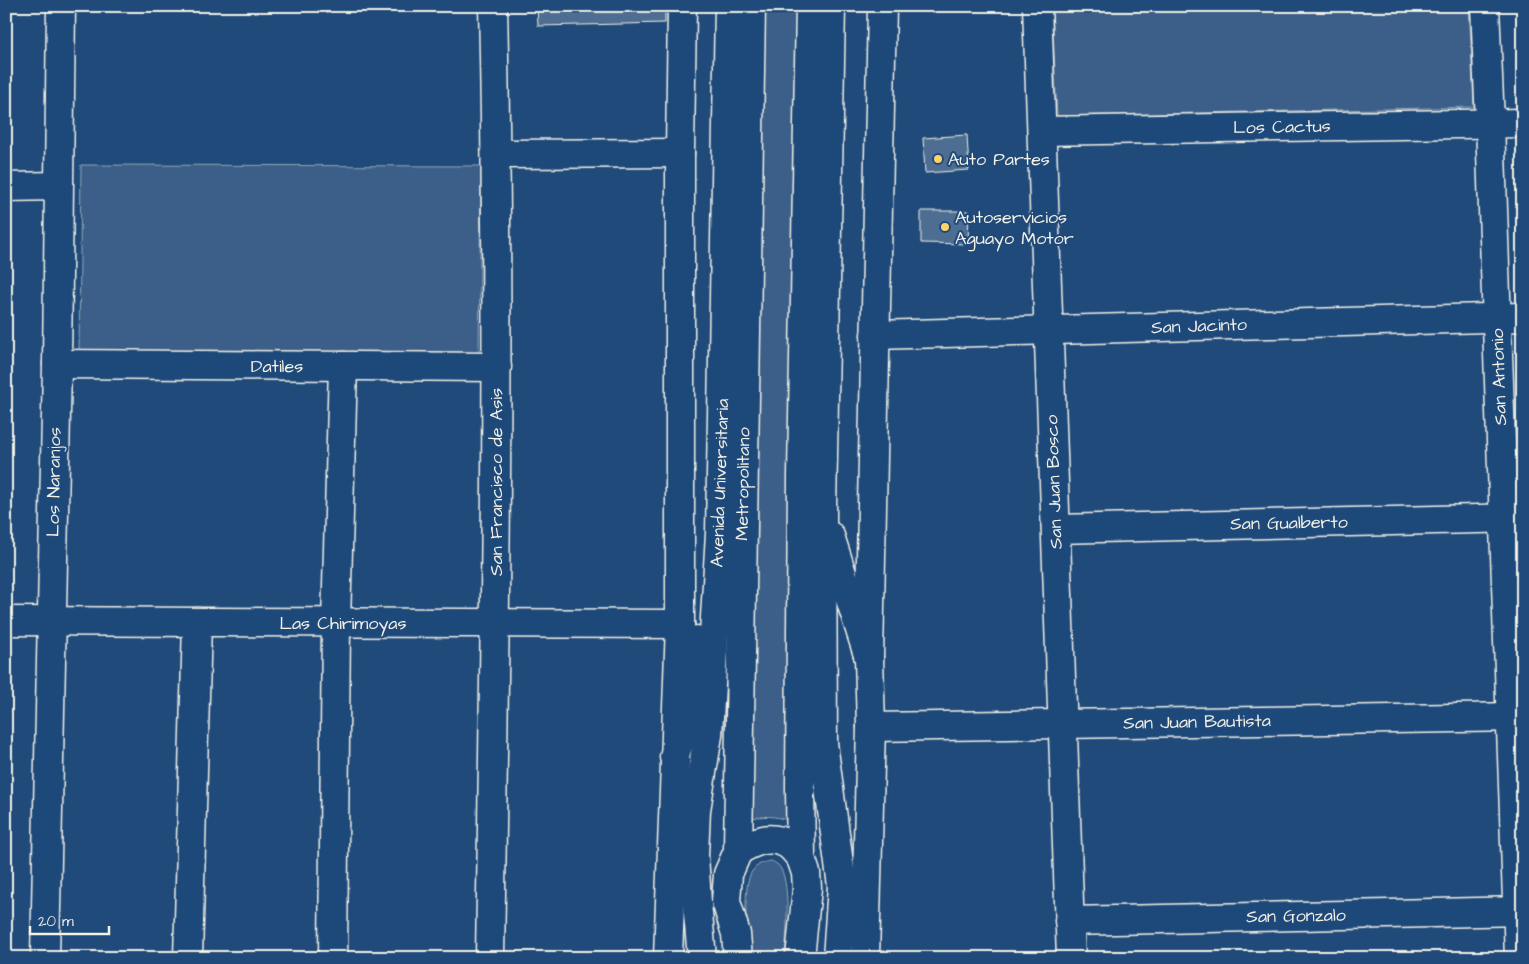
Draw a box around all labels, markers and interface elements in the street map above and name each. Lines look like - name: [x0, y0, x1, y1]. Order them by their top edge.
- street label: Los Cactus: [1233, 114, 1331, 140]
- place label: Auto Partes: [948, 147, 1050, 172]
- marker: Auto Partes: [932, 153, 944, 165]
- place label: Autoservicios Aguayo Motor: [955, 205, 1074, 252]
- marker: Autoservicios Aguayo Motor: [939, 221, 951, 233]
- street label: San Jacinto: [1151, 312, 1247, 340]
- street label: San Antonio: [1485, 328, 1513, 426]
- street label: Datiles: [251, 354, 303, 379]
- street label: San Francisco de Asis: [484, 388, 509, 576]
- street label: Avenida Universitaria: [705, 398, 735, 568]
- street label: San Juan Bosco: [1039, 414, 1069, 550]
- street label: Los Naranjos: [41, 427, 67, 537]
- street label: Metropolitano: [730, 427, 756, 541]
- street label: San Gualberto: [1230, 509, 1348, 537]
- street label: Las Chirimoyas: [279, 611, 407, 637]
- street label: San Juan Bautista: [1123, 708, 1271, 736]
- street label: San Gonzalo: [1246, 903, 1346, 929]
- scale bar: [30, 904, 109, 936]
- text: 20 m: [38, 911, 74, 932]

